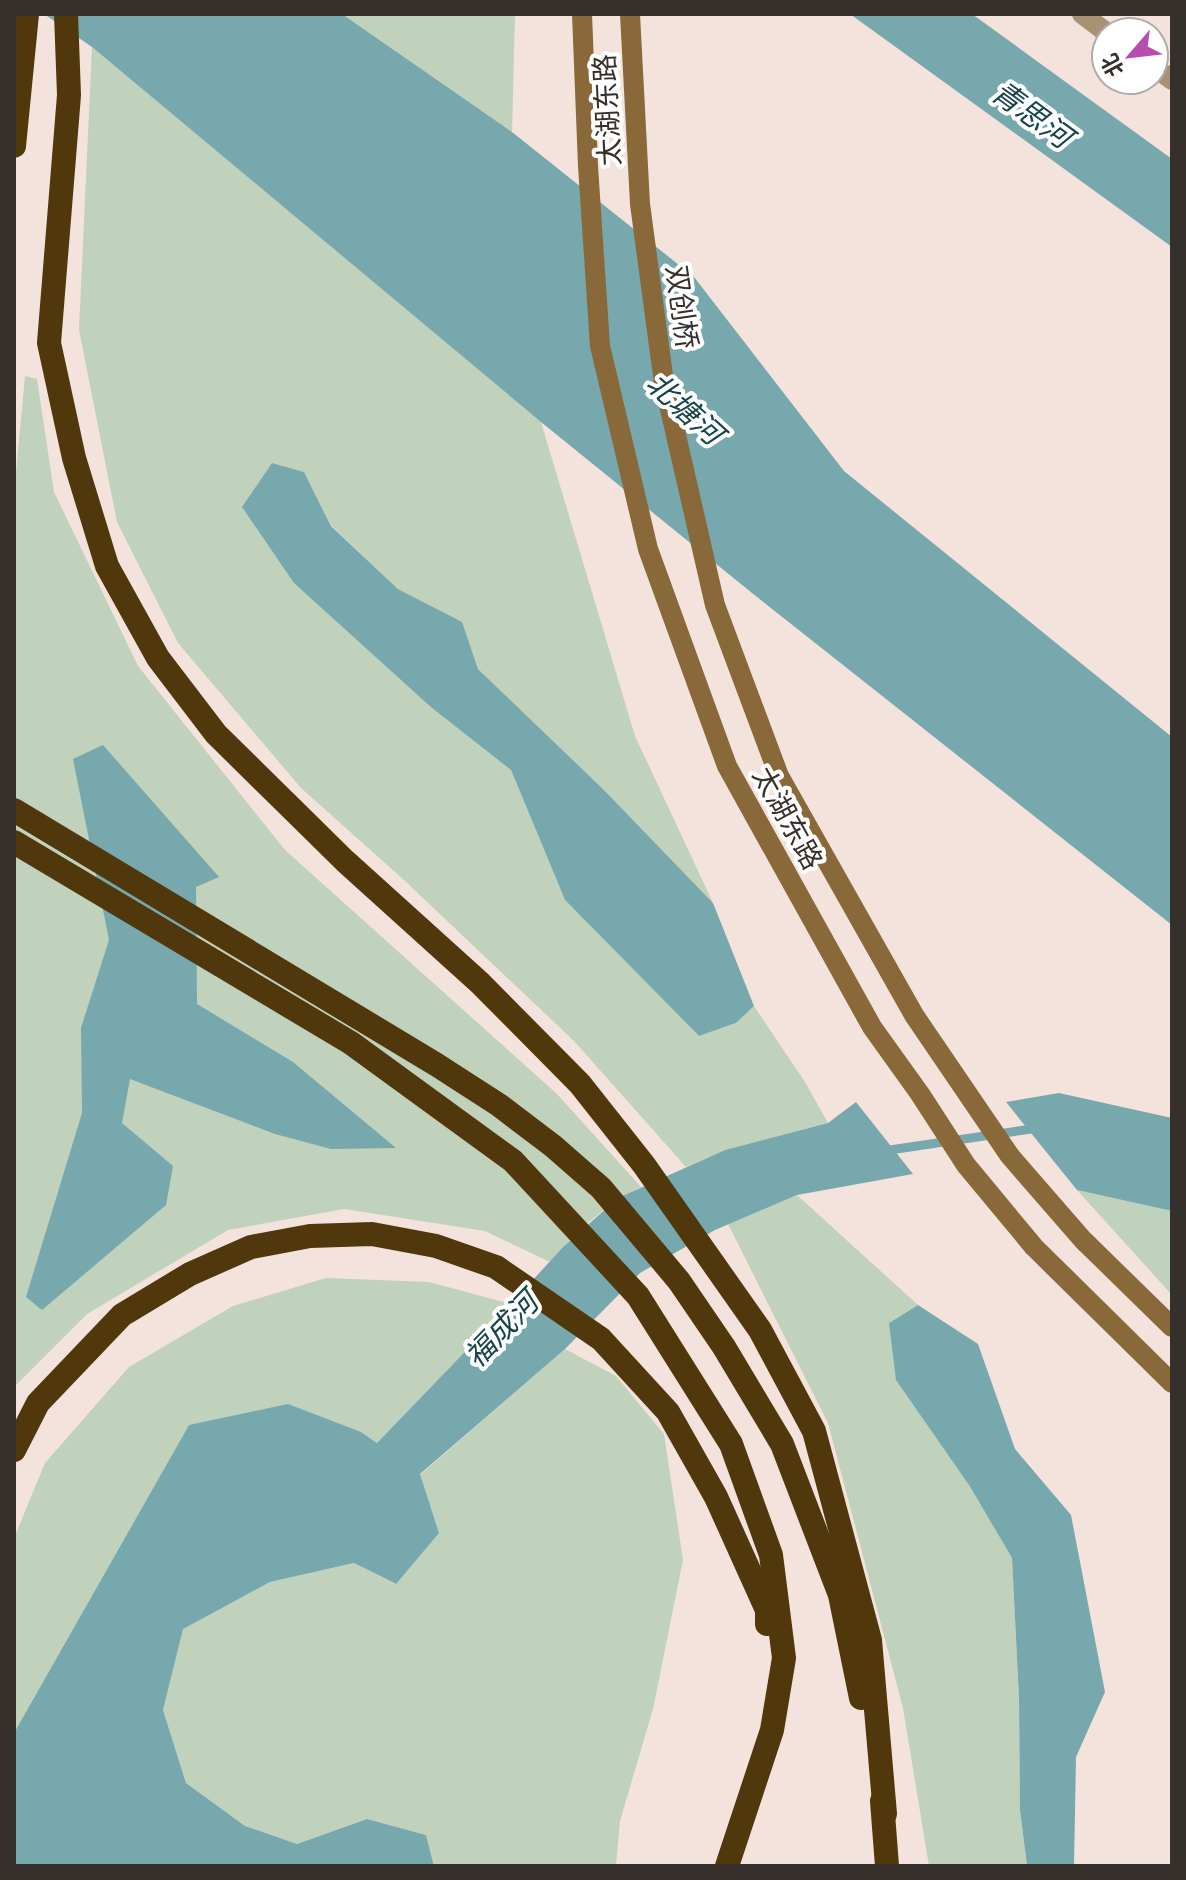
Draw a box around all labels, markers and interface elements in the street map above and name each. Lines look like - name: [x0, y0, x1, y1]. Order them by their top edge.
- north arrow: [1090, 16, 1170, 96]
- text: 北: [1094, 49, 1131, 82]
- street label: 太湖东路: [585, 53, 629, 167]
- water label: 青思河: [984, 71, 1084, 160]
- street label: 双创桥: [657, 263, 707, 351]
- water label: 北塘河: [638, 363, 736, 456]
- street label: 太湖东路: [744, 760, 832, 876]
- water label: 福成河: [455, 1279, 550, 1375]

